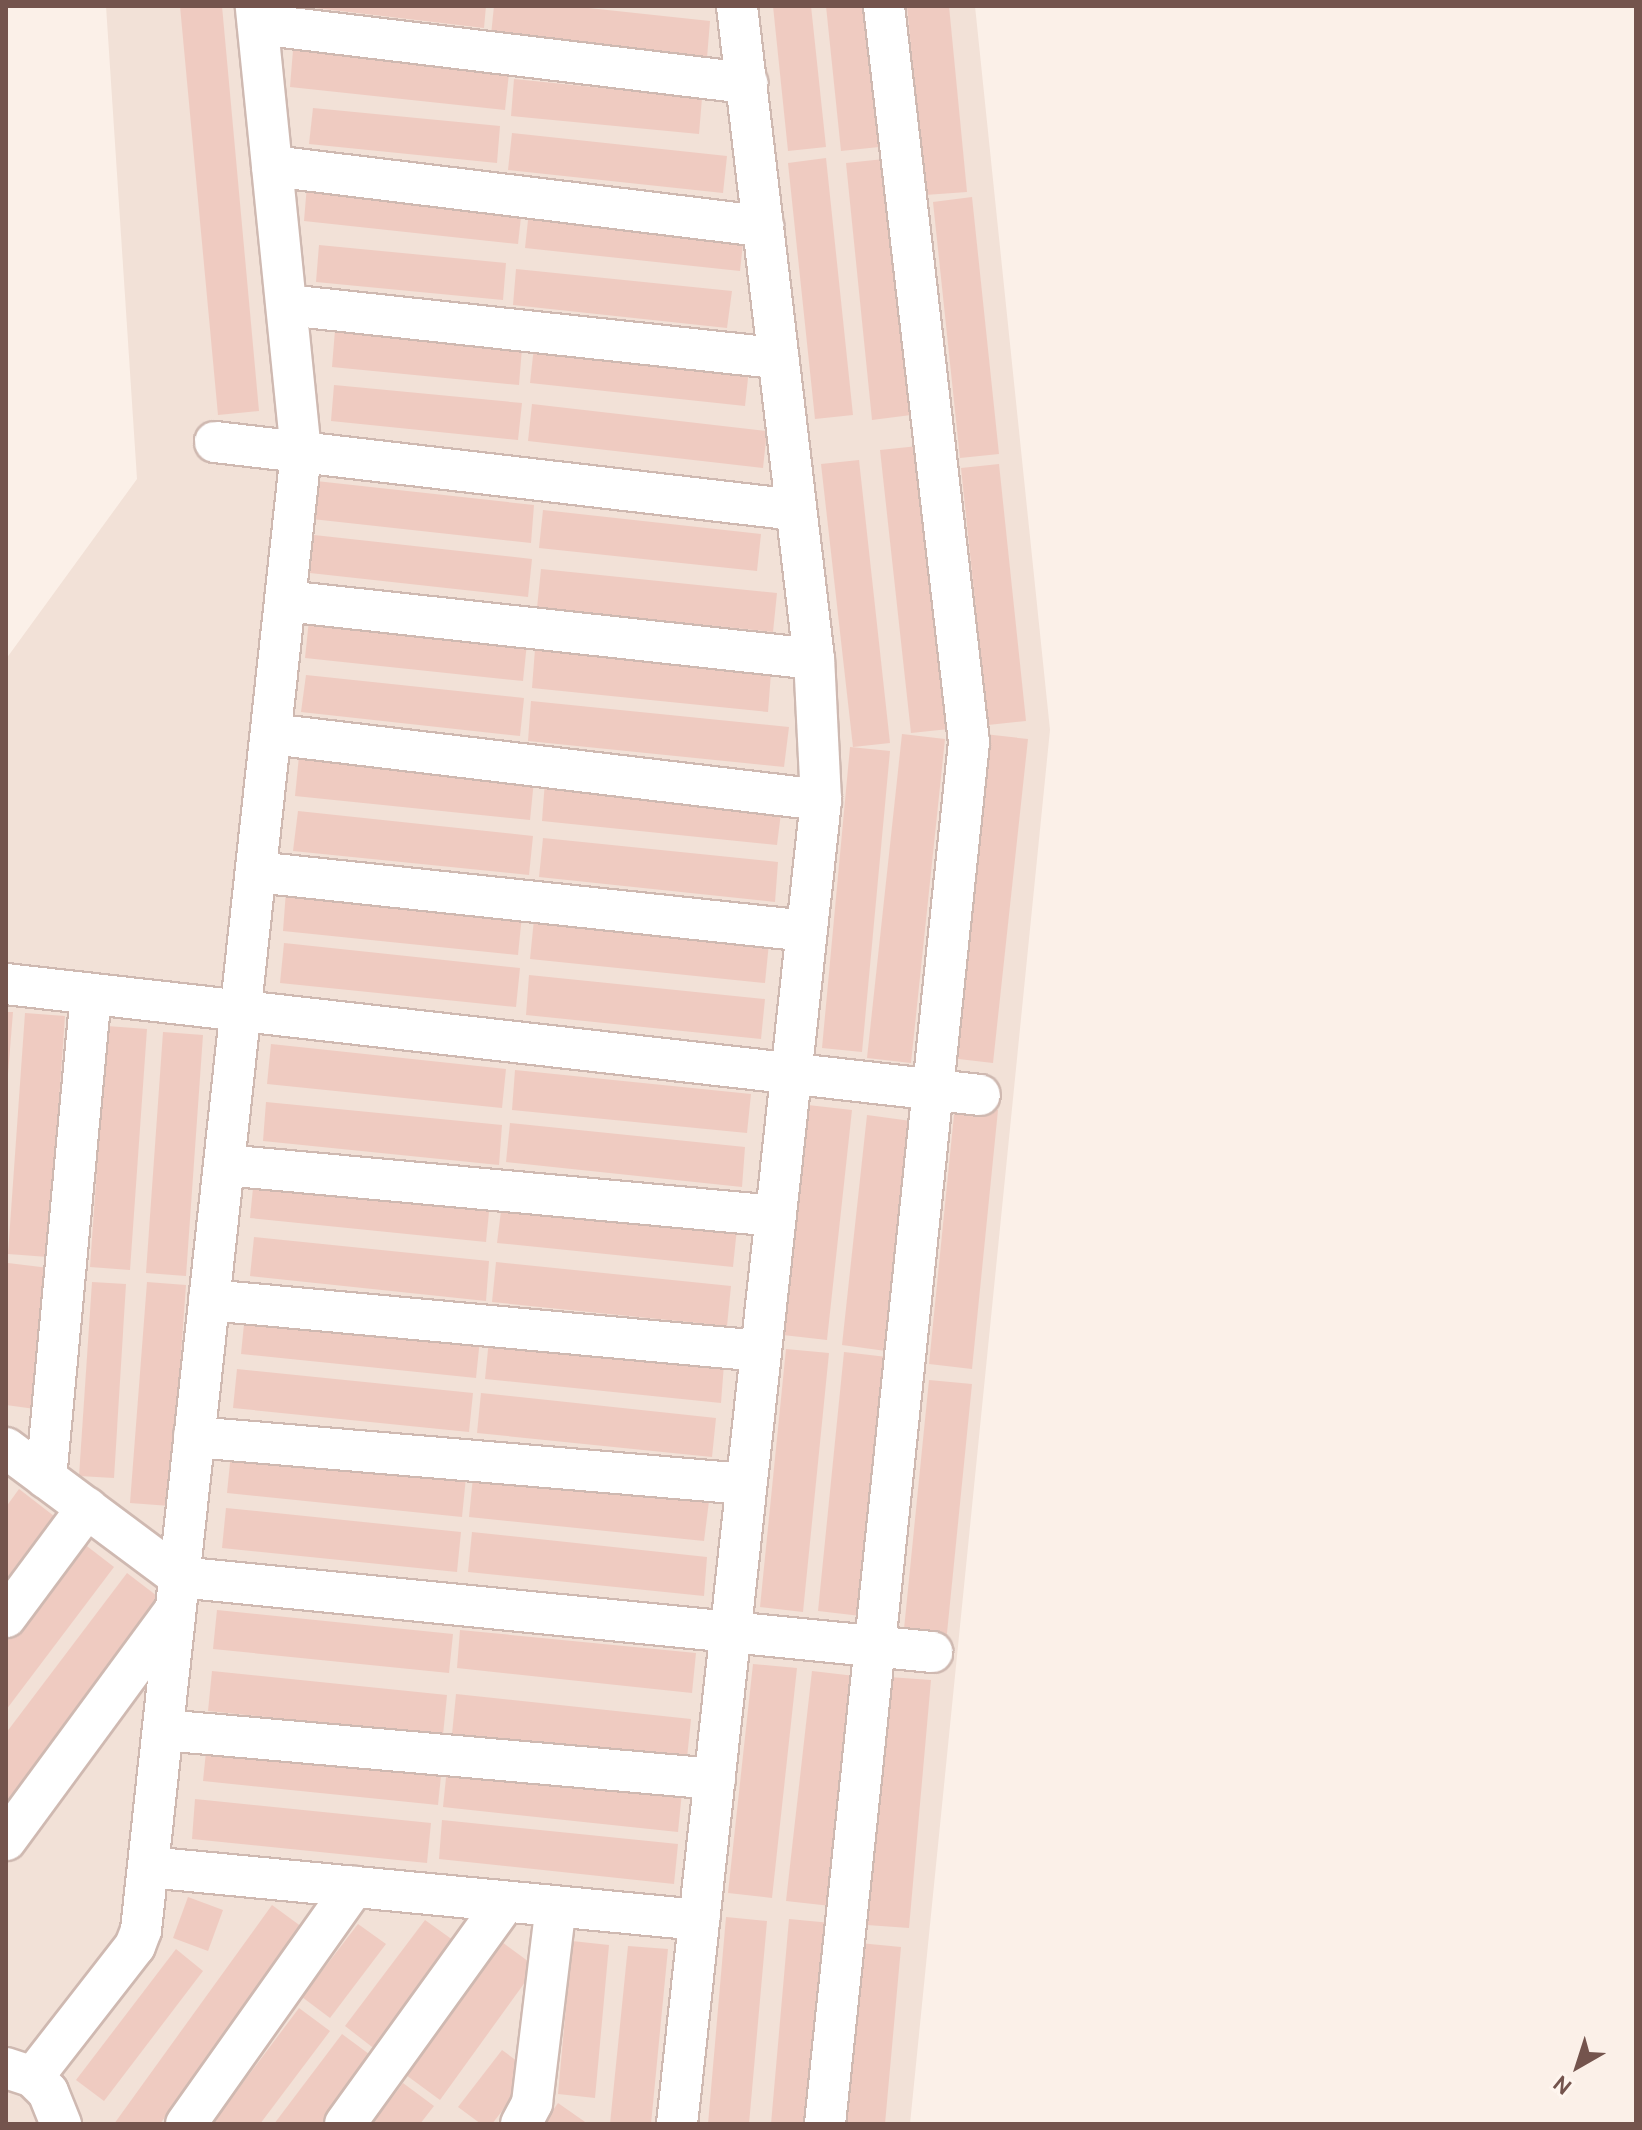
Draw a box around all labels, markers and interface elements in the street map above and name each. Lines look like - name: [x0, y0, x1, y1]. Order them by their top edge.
- north arrow: [1538, 2026, 1618, 2106]
- text: N: [1548, 2070, 1577, 2100]

